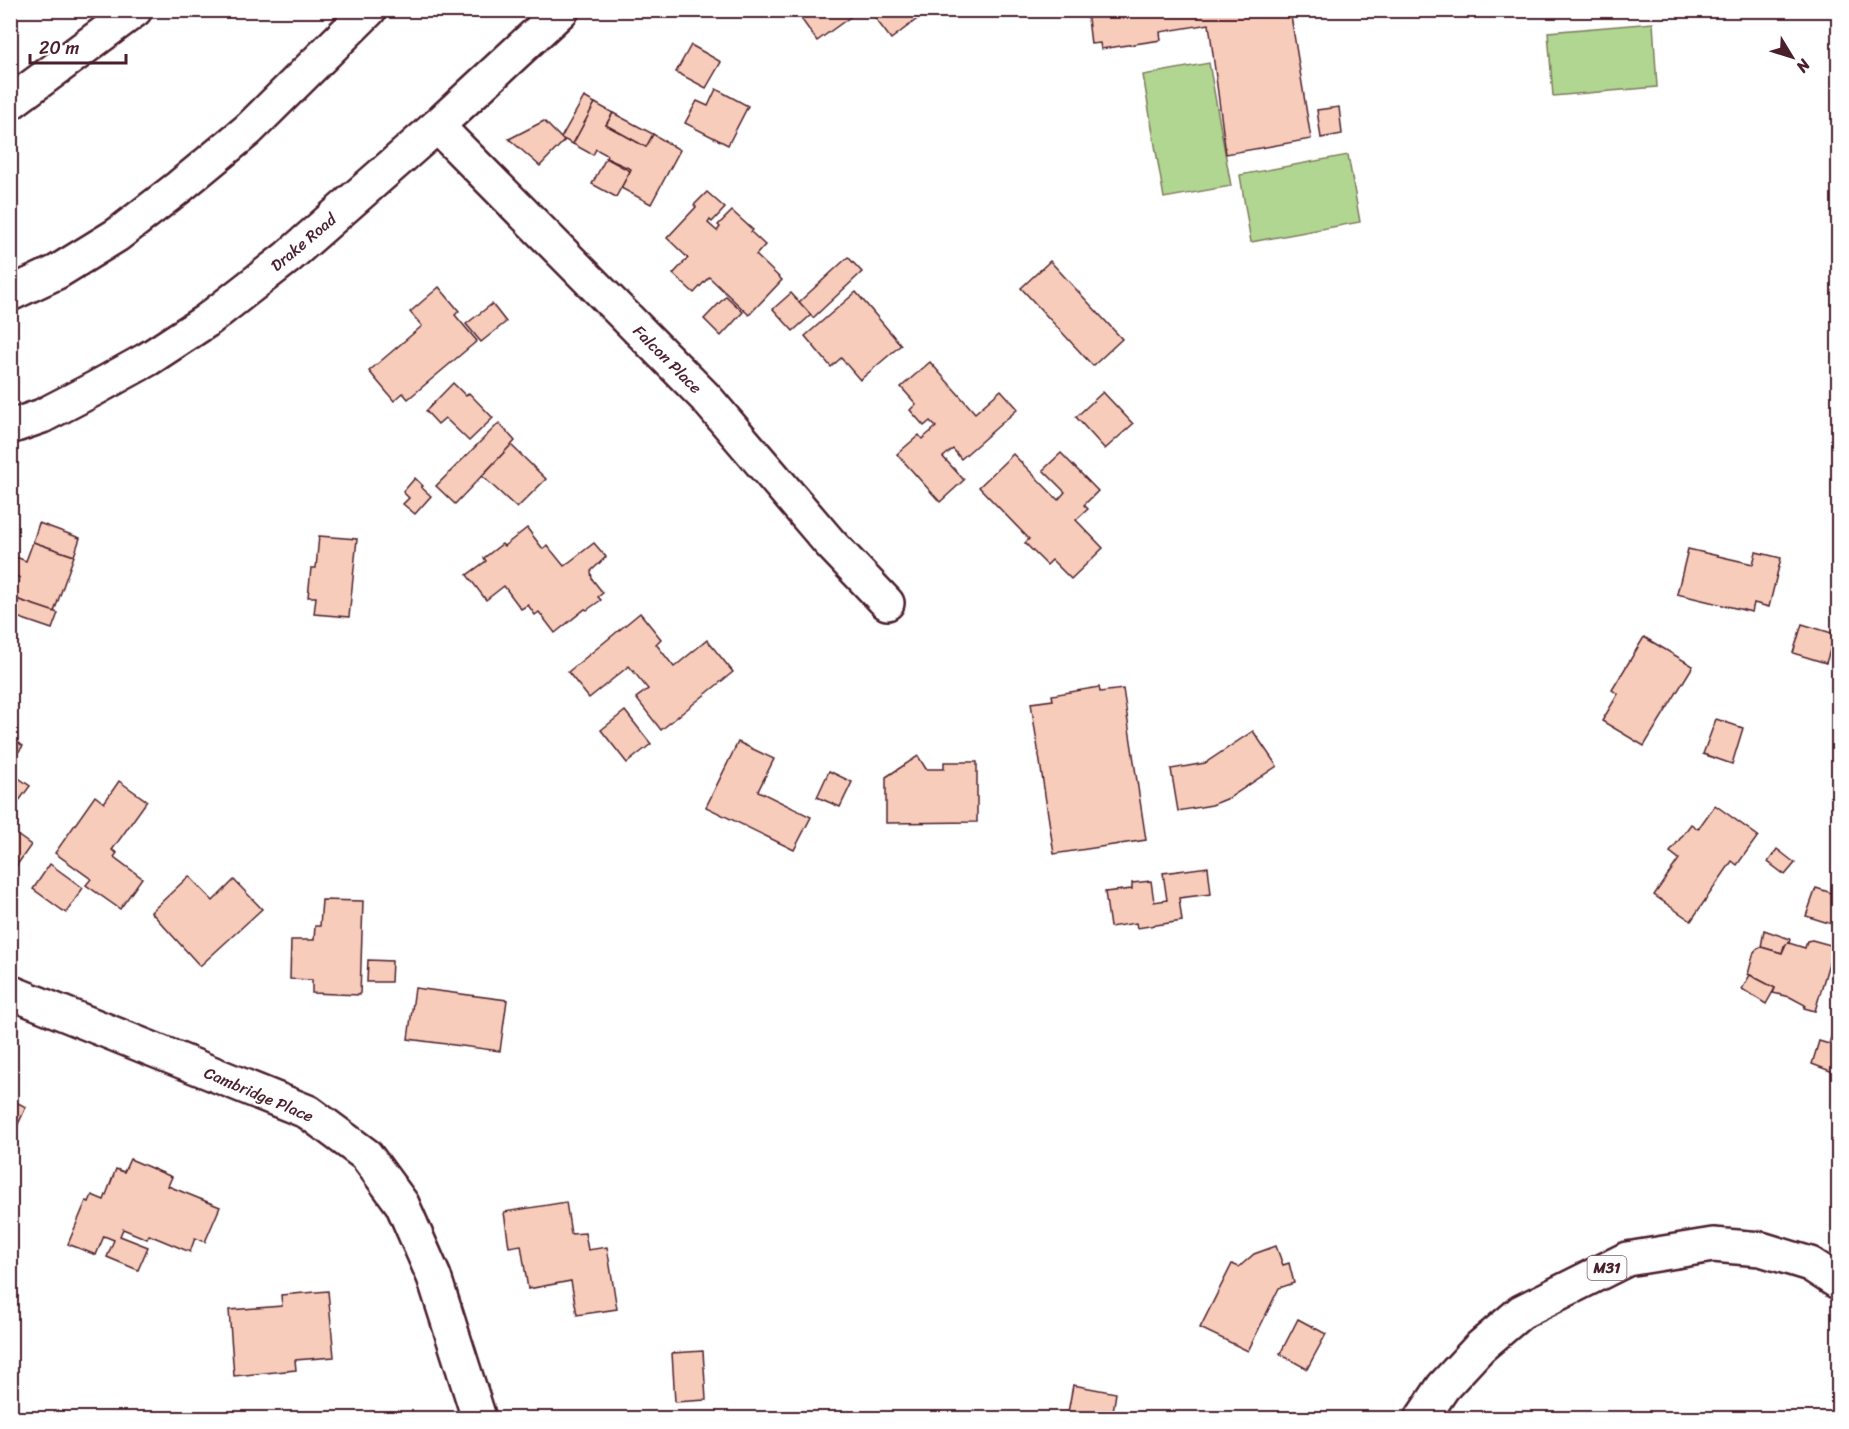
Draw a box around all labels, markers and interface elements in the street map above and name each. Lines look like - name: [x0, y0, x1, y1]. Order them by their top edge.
- scale bar: [30, 27, 126, 65]
- north arrow: [1762, 27, 1822, 87]
- text: 20 m: [39, 32, 79, 64]
- text: N: [1788, 52, 1819, 80]
- street label: Drake Road: [264, 205, 344, 279]
- street label: Falcon Place: [626, 318, 709, 401]
- street label: Cambridge Place: [199, 1058, 318, 1131]
- road number: M31: [1588, 1256, 1626, 1280]

